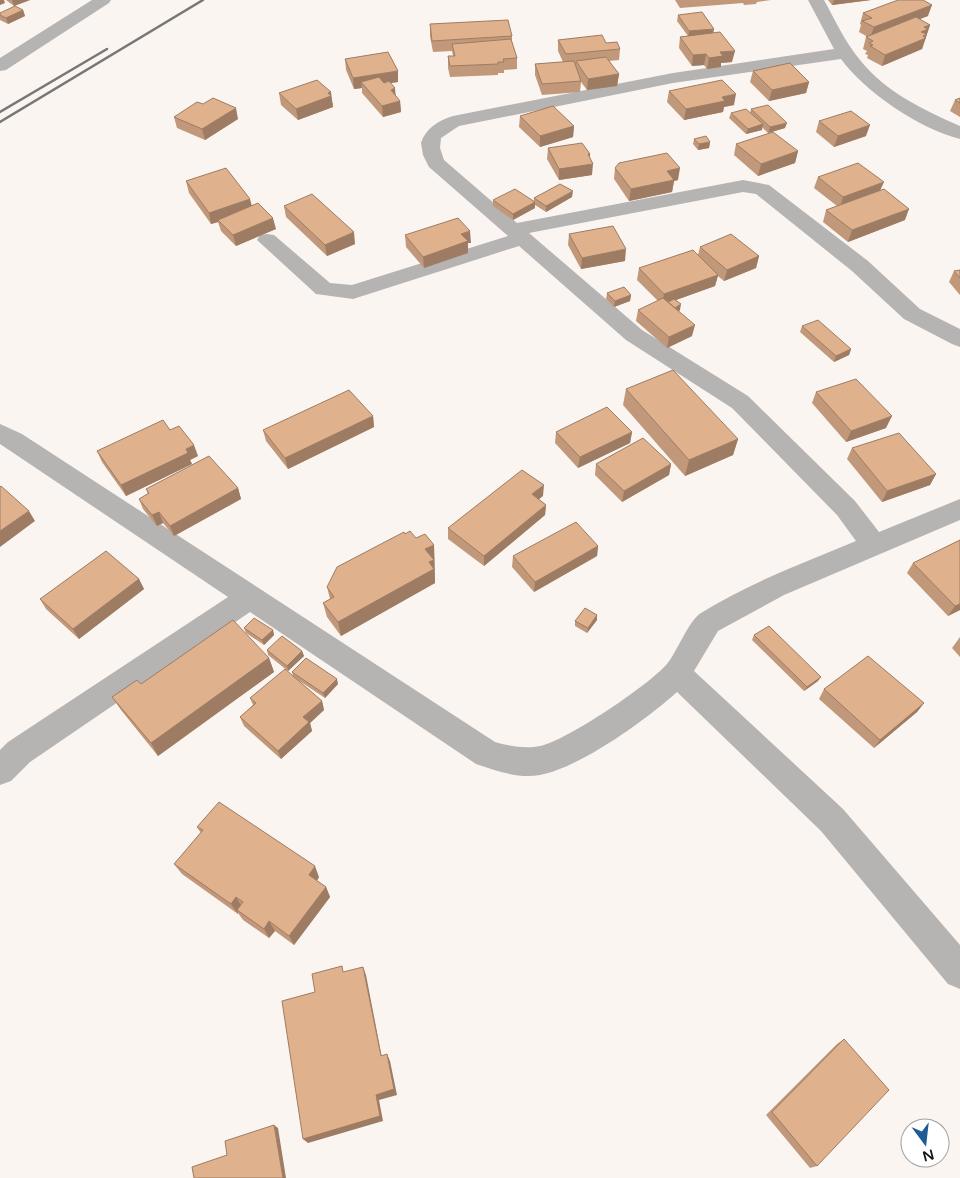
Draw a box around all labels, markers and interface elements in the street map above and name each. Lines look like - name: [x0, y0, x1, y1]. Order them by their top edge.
- north arrow: [900, 1118, 950, 1168]
- text: N: [921, 1145, 936, 1165]

